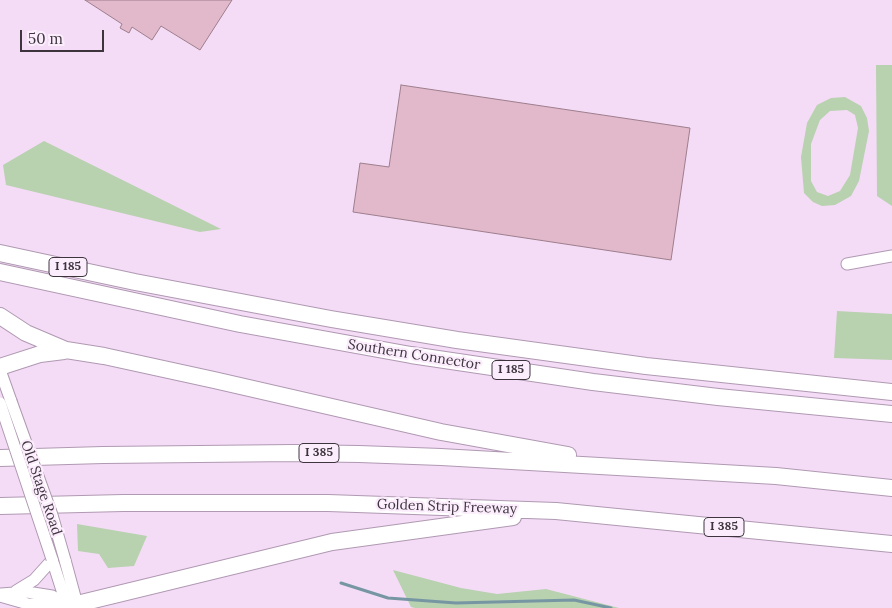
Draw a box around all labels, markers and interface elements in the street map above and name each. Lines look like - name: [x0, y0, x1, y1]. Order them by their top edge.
- scale bar: [22, 20, 106, 52]
- text: 50 m: [28, 29, 63, 48]
- road number: I 185: [49, 258, 87, 276]
- street label: Southern Connector: [347, 336, 481, 374]
- road number: I 185: [492, 360, 530, 380]
- street label: Old Stage Road: [17, 438, 65, 538]
- road number: I 385: [299, 443, 339, 462]
- street label: Golden Strip Freeway: [377, 496, 517, 518]
- road number: I 385: [704, 518, 744, 536]

